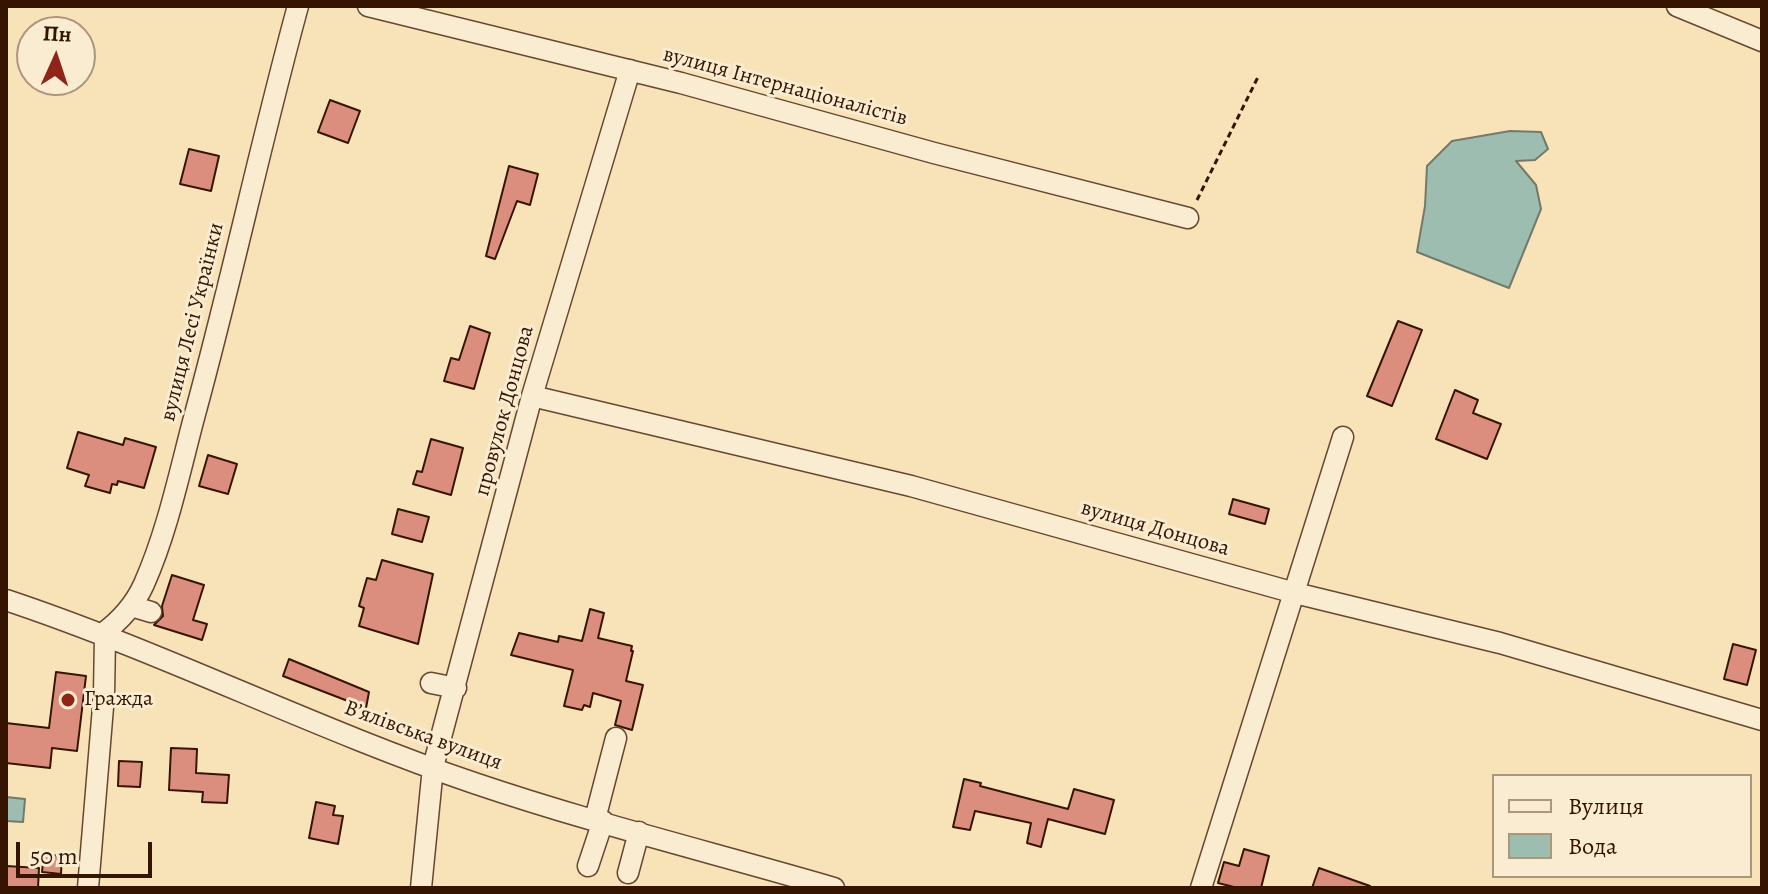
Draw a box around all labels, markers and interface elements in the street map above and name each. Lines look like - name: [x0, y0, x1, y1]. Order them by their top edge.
- north arrow: [16, 16, 96, 96]
- text: Пн: [42, 18, 72, 50]
- street label: вулиця Інтернаціоналістів: [660, 42, 910, 132]
- street label: вулиця Лесі Українки: [156, 220, 230, 424]
- street label: провулок Донцова: [470, 323, 540, 499]
- street label: вулиця Донцова: [1078, 495, 1232, 563]
- place label: Гражда: [84, 687, 153, 713]
- marker: Гражда: [59, 691, 77, 709]
- street label: В’ялівська вулиця: [340, 695, 506, 777]
- legend: [1492, 774, 1752, 878]
- text: Вулиця: [1568, 790, 1644, 822]
- scale bar: [20, 826, 156, 876]
- text: Вода: [1568, 830, 1617, 862]
- text: 50 m: [30, 840, 78, 872]

